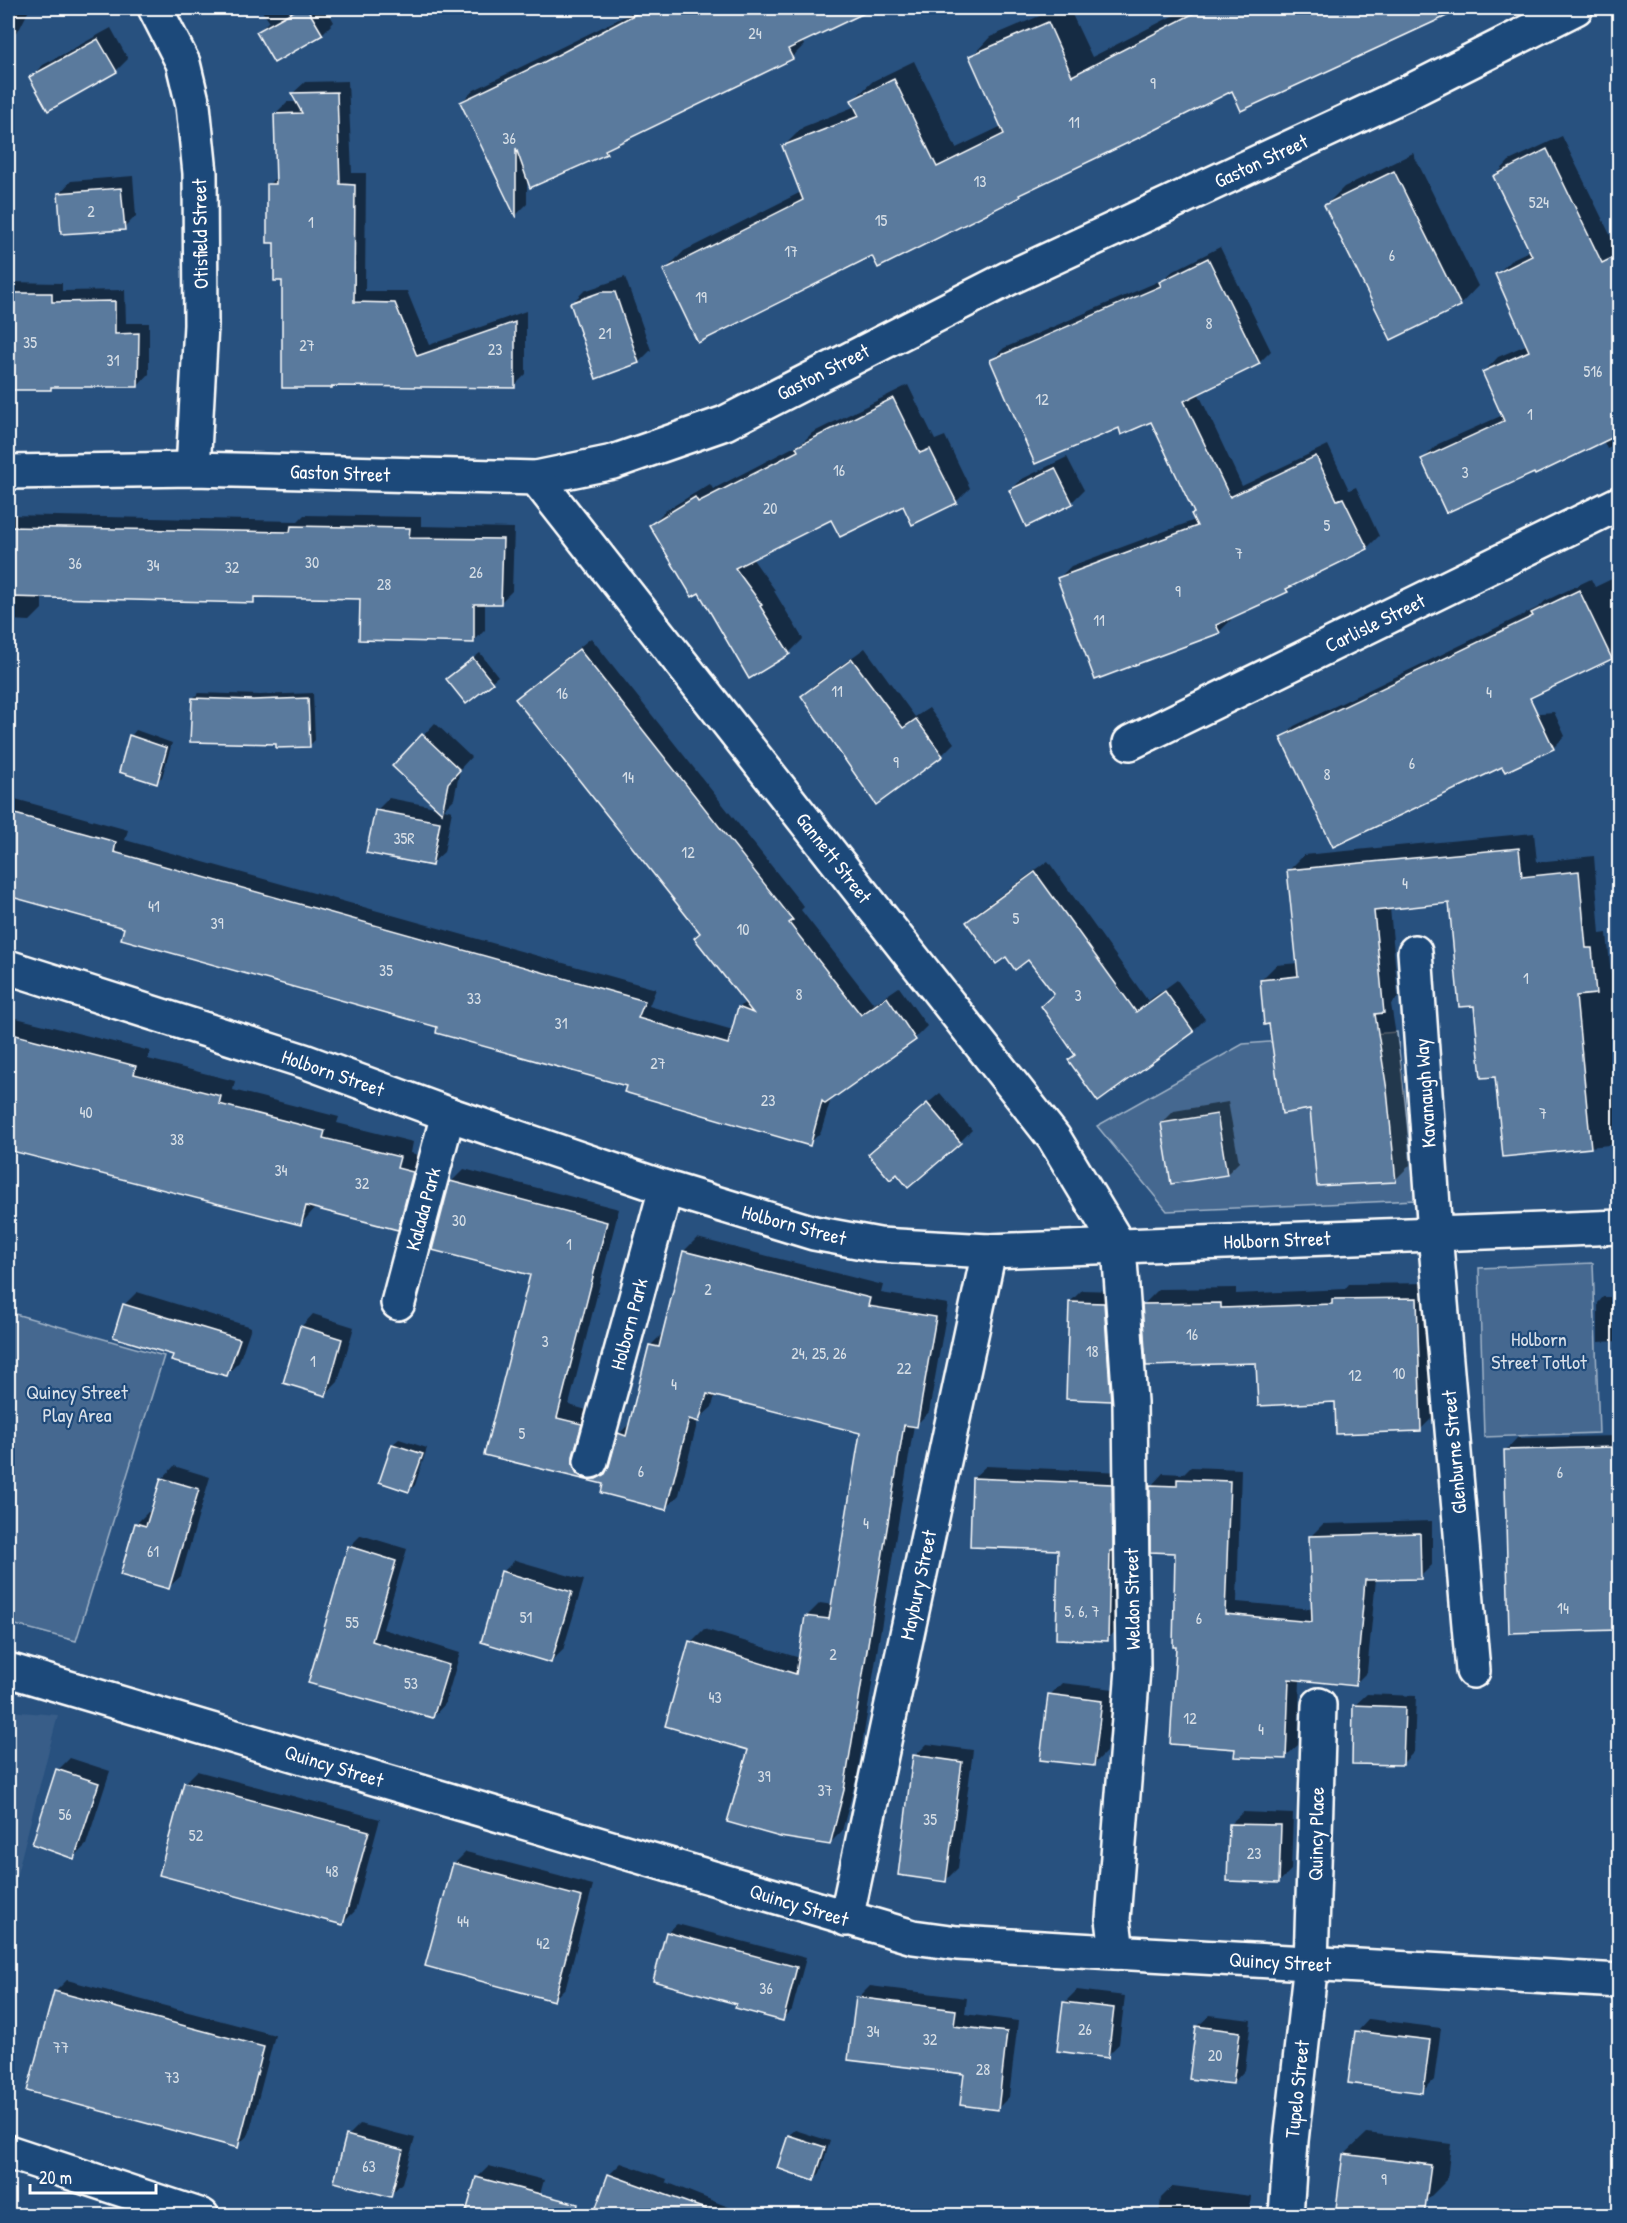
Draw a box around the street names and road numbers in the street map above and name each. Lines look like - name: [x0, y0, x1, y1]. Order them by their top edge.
- street label: Gaston Street: [1210, 127, 1313, 194]
- street label: Otisfield Street: [185, 177, 214, 289]
- street label: Gaston Street: [772, 336, 875, 406]
- street label: Gaston Street: [289, 457, 392, 488]
- street label: Carlisle Street: [1320, 586, 1430, 658]
- street label: Gannett Street: [790, 807, 879, 910]
- street label: Kavanaugh Way: [1407, 1037, 1442, 1149]
- street label: Holborn Street: [278, 1042, 389, 1103]
- street label: Kalada Park: [398, 1164, 447, 1253]
- street label: Holborn Street: [739, 1198, 850, 1252]
- street label: Holborn Street: [1223, 1224, 1332, 1255]
- street label: Holborn Park: [603, 1275, 654, 1373]
- street label: Glenburne Street: [1435, 1388, 1472, 1515]
- street label: Maybury Street: [893, 1526, 943, 1642]
- street label: Weldon Street: [1117, 1547, 1146, 1650]
- street label: Quincy Street: [281, 1738, 388, 1794]
- street label: Quincy Place: [1301, 1787, 1330, 1881]
- street label: Quincy Street: [746, 1877, 853, 1933]
- street label: Quincy Street: [1228, 1945, 1333, 1978]
- street label: Tupelo Street: [1278, 2037, 1315, 2139]

